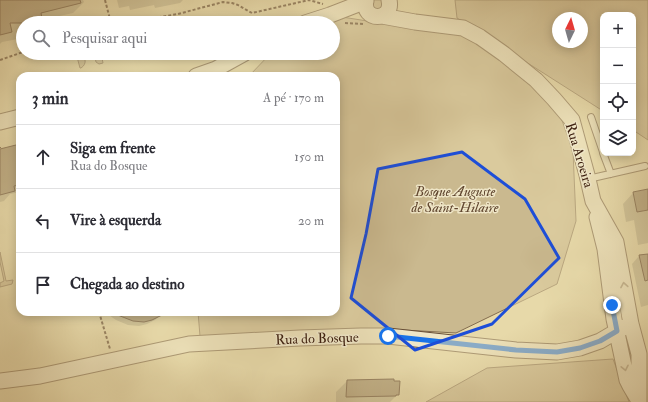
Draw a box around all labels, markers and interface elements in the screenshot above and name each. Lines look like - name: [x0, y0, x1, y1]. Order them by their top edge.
- north arrow: [552, 12, 588, 48]
- map controls: [600, 12, 636, 156]
- button: +: [600, 12, 636, 48]
- search box: [16, 16, 340, 60]
- icon: search: [30, 27, 52, 49]
- text: Pesquisar aqui: [62, 29, 147, 48]
- button: −: [600, 48, 636, 84]
- button: locate: [600, 84, 636, 120]
- text: 3 min: [32, 88, 69, 109]
- text: A pé · 170 m: [263, 90, 324, 106]
- button: layers: [600, 120, 636, 156]
- street label: Rua Aroeira: [562, 121, 598, 190]
- text: Siga em frente: [70, 139, 156, 158]
- icon: ahead: [32, 146, 54, 168]
- text: 150 m: [294, 149, 324, 165]
- text: Rua do Bosque: [70, 158, 148, 174]
- park label: Bosque Auguste de Saint-Hilaire: [411, 183, 499, 216]
- icon: left: [32, 210, 54, 232]
- text: Vire à esquerda: [70, 211, 161, 230]
- text: 20 m: [298, 213, 324, 229]
- icon: arrive: [32, 274, 54, 296]
- text: Chegada ao destino: [70, 275, 185, 294]
- one-way arrow: [621, 282, 629, 289]
- route end: [603, 296, 621, 314]
- route start: [379, 327, 397, 345]
- street label: Rua do Bosque: [275, 329, 359, 348]
- one-way arrow: [620, 364, 628, 371]

